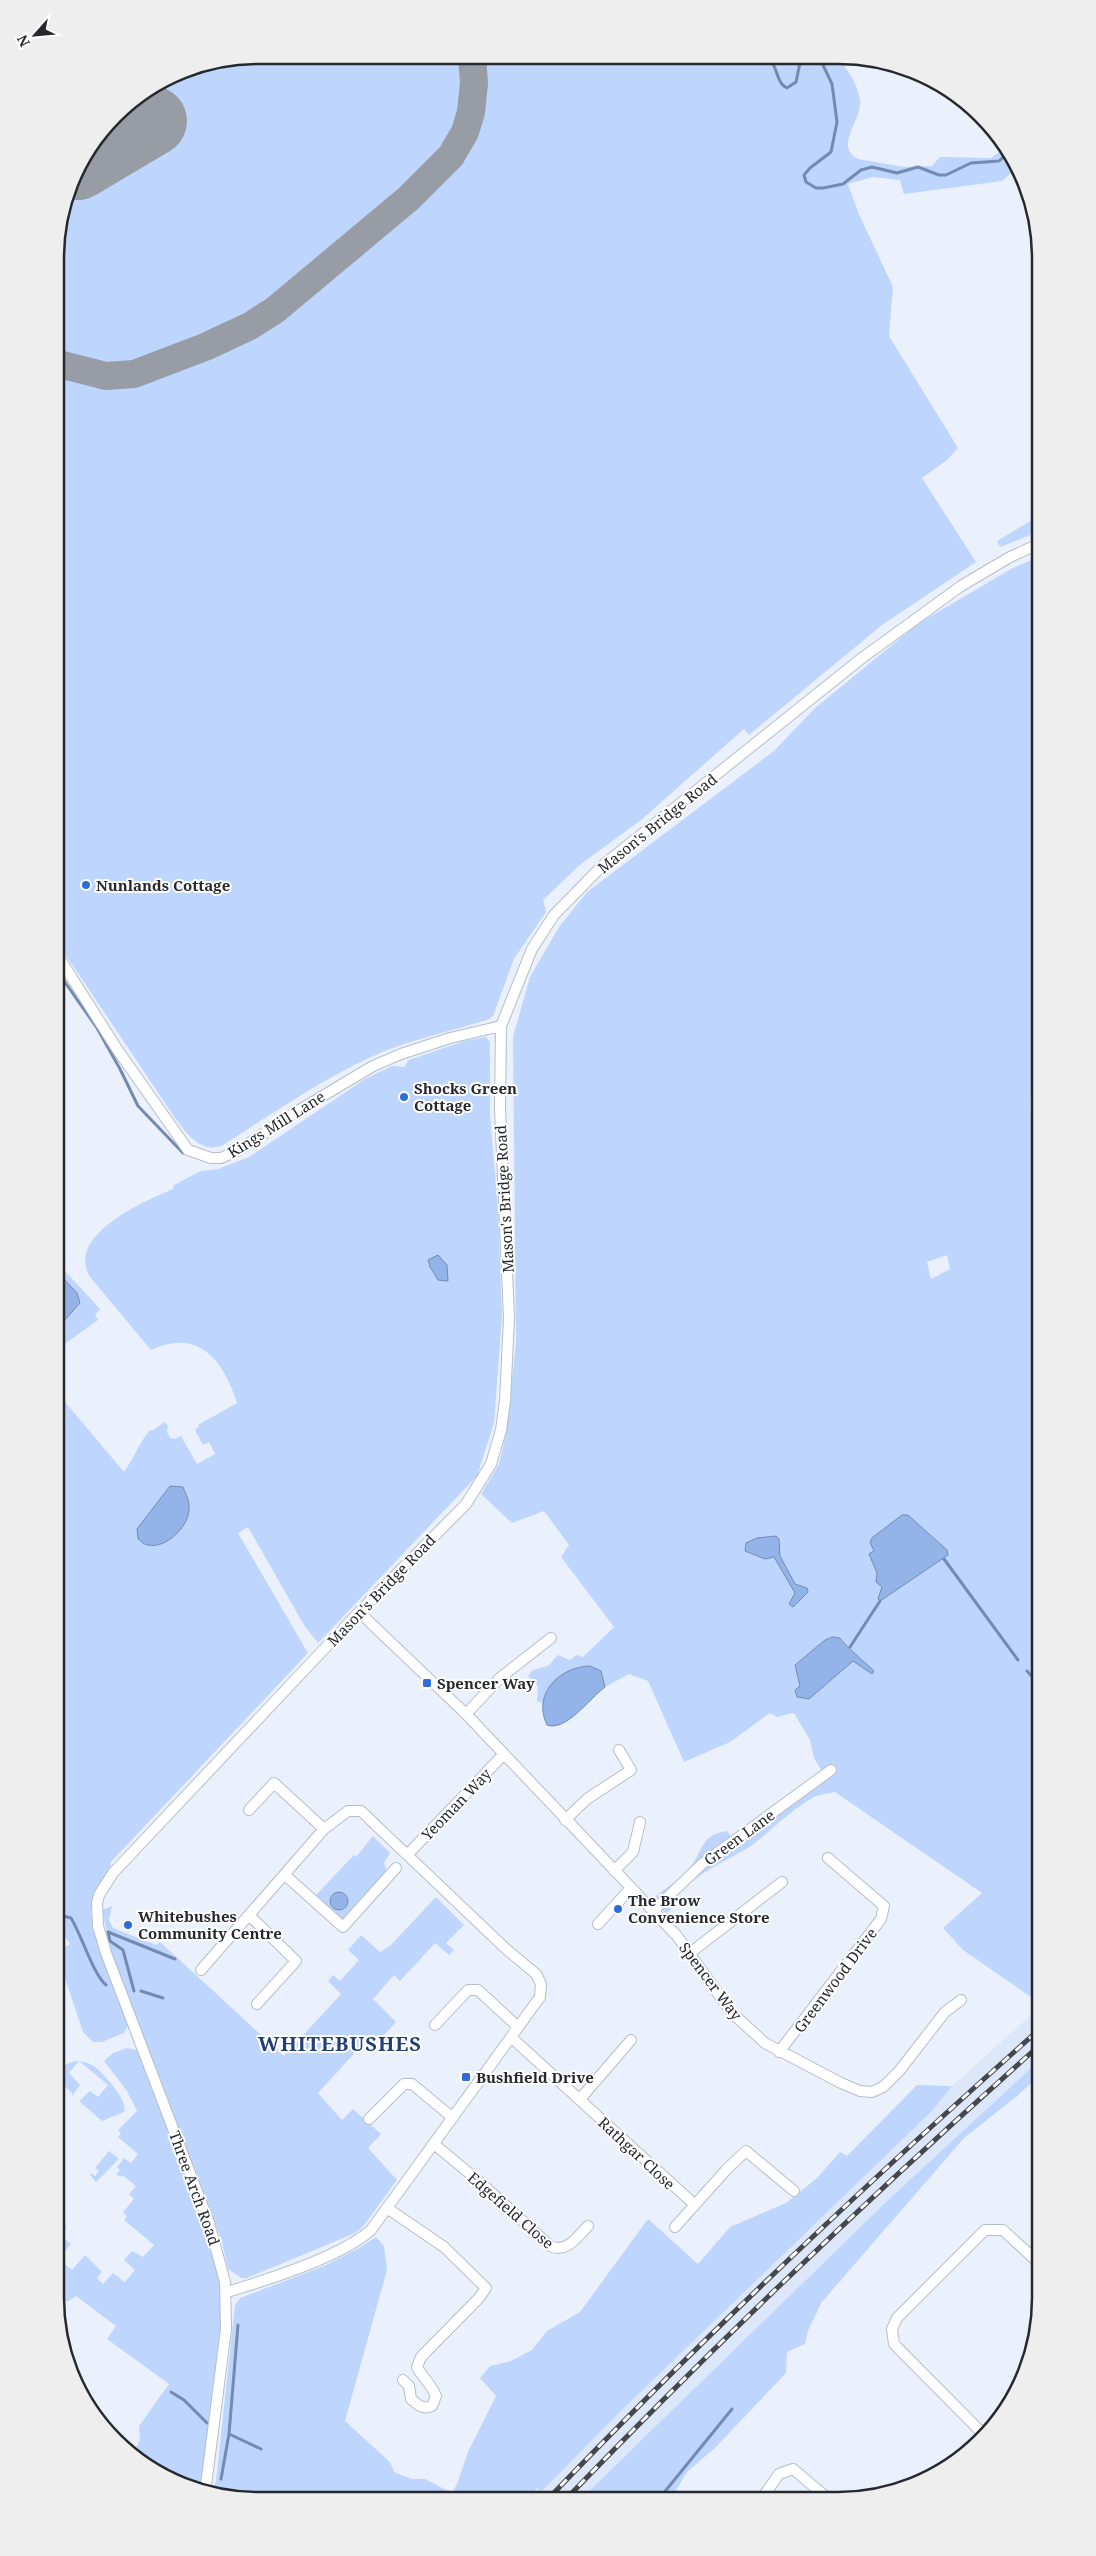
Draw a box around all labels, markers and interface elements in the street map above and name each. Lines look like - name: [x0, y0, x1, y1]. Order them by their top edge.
- north arrow: [10, 10, 60, 60]
- text: N: [12, 32, 34, 50]
- street label: Mason's Bridge Road: [593, 769, 721, 877]
- place label: Nunlands Cottage: [96, 875, 230, 895]
- marker: Nunlands Cottage: [80, 879, 92, 891]
- place label: Shocks Green Cottage: [414, 1078, 517, 1115]
- street label: Kings Mill Lane: [224, 1086, 328, 1162]
- marker: Shocks Green Cottage: [398, 1091, 410, 1103]
- street label: Mason's Bridge Road: [490, 1125, 518, 1273]
- street label: Mason's Bridge Road: [322, 1530, 440, 1650]
- place label: Spencer Way: [437, 1673, 535, 1693]
- marker: Spencer Way: [421, 1677, 433, 1689]
- street label: Yeoman Way: [416, 1763, 496, 1845]
- street label: Green Lane: [700, 1805, 778, 1869]
- place label: The Brow Convenience Store: [628, 1890, 770, 1927]
- marker: The Brow Convenience Store: [612, 1903, 624, 1915]
- place label: Whitebushes Community Centre: [138, 1906, 282, 1943]
- marker: Whitebushes Community Centre: [122, 1919, 134, 1931]
- street label: Greenwood Drive: [789, 1924, 881, 2036]
- street label: Spencer Way: [675, 1938, 747, 2024]
- district label: WHITEBUSHES: [258, 2030, 422, 2057]
- place label: Bushfield Drive: [476, 2067, 594, 2087]
- marker: Bushfield Drive: [460, 2071, 472, 2083]
- street label: Rathgar Close: [594, 2112, 680, 2194]
- street label: Three Arch Road: [165, 2128, 225, 2248]
- street label: Edgefield Close: [464, 2167, 558, 2253]

